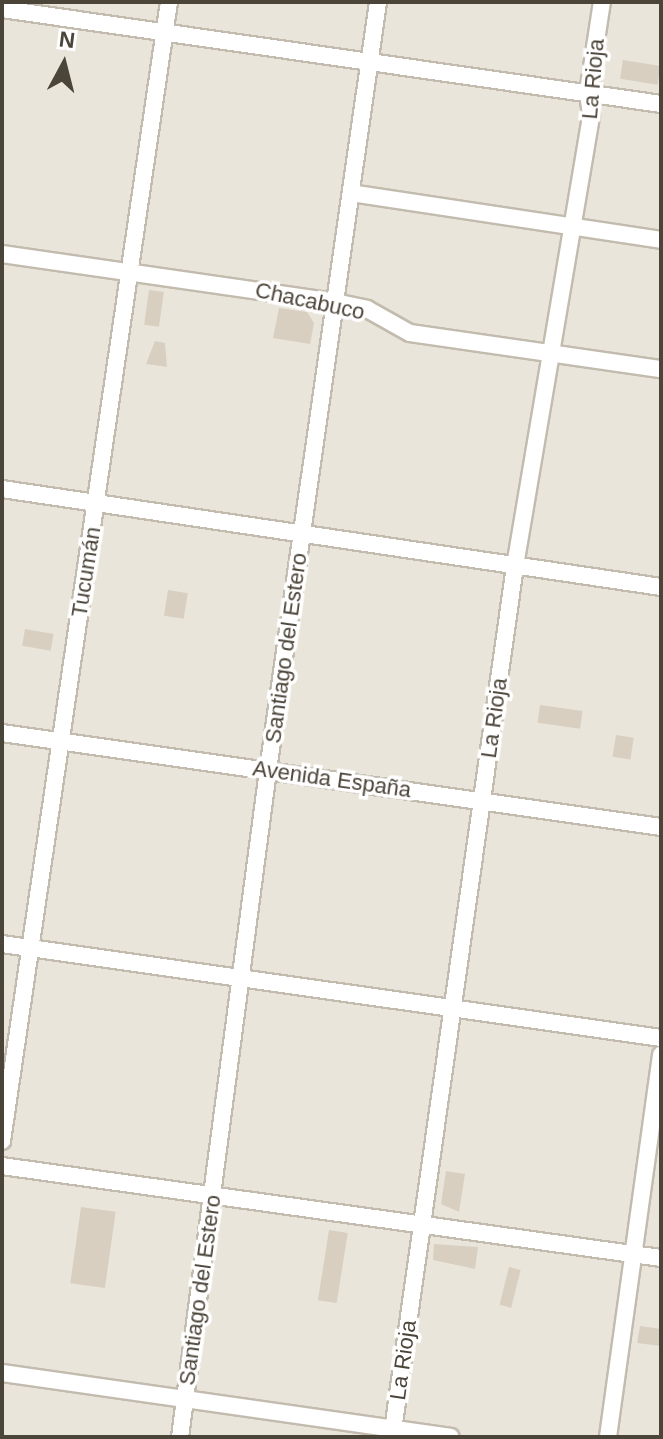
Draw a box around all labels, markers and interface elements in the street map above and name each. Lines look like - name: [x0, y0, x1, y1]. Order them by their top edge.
- north arrow: [24, 24, 104, 104]
- text: N: [58, 26, 76, 53]
- street label: La Rioja: [576, 38, 610, 120]
- street label: Chacabuco: [253, 277, 367, 325]
- street label: Tucumán: [66, 525, 106, 619]
- street label: Santiago del Estero: [260, 551, 312, 745]
- street label: La Rioja: [475, 676, 513, 760]
- street label: Avenida España: [251, 755, 413, 803]
- street label: Santiago del Estero: [174, 1193, 226, 1387]
- street label: La Rioja: [384, 1318, 422, 1402]

